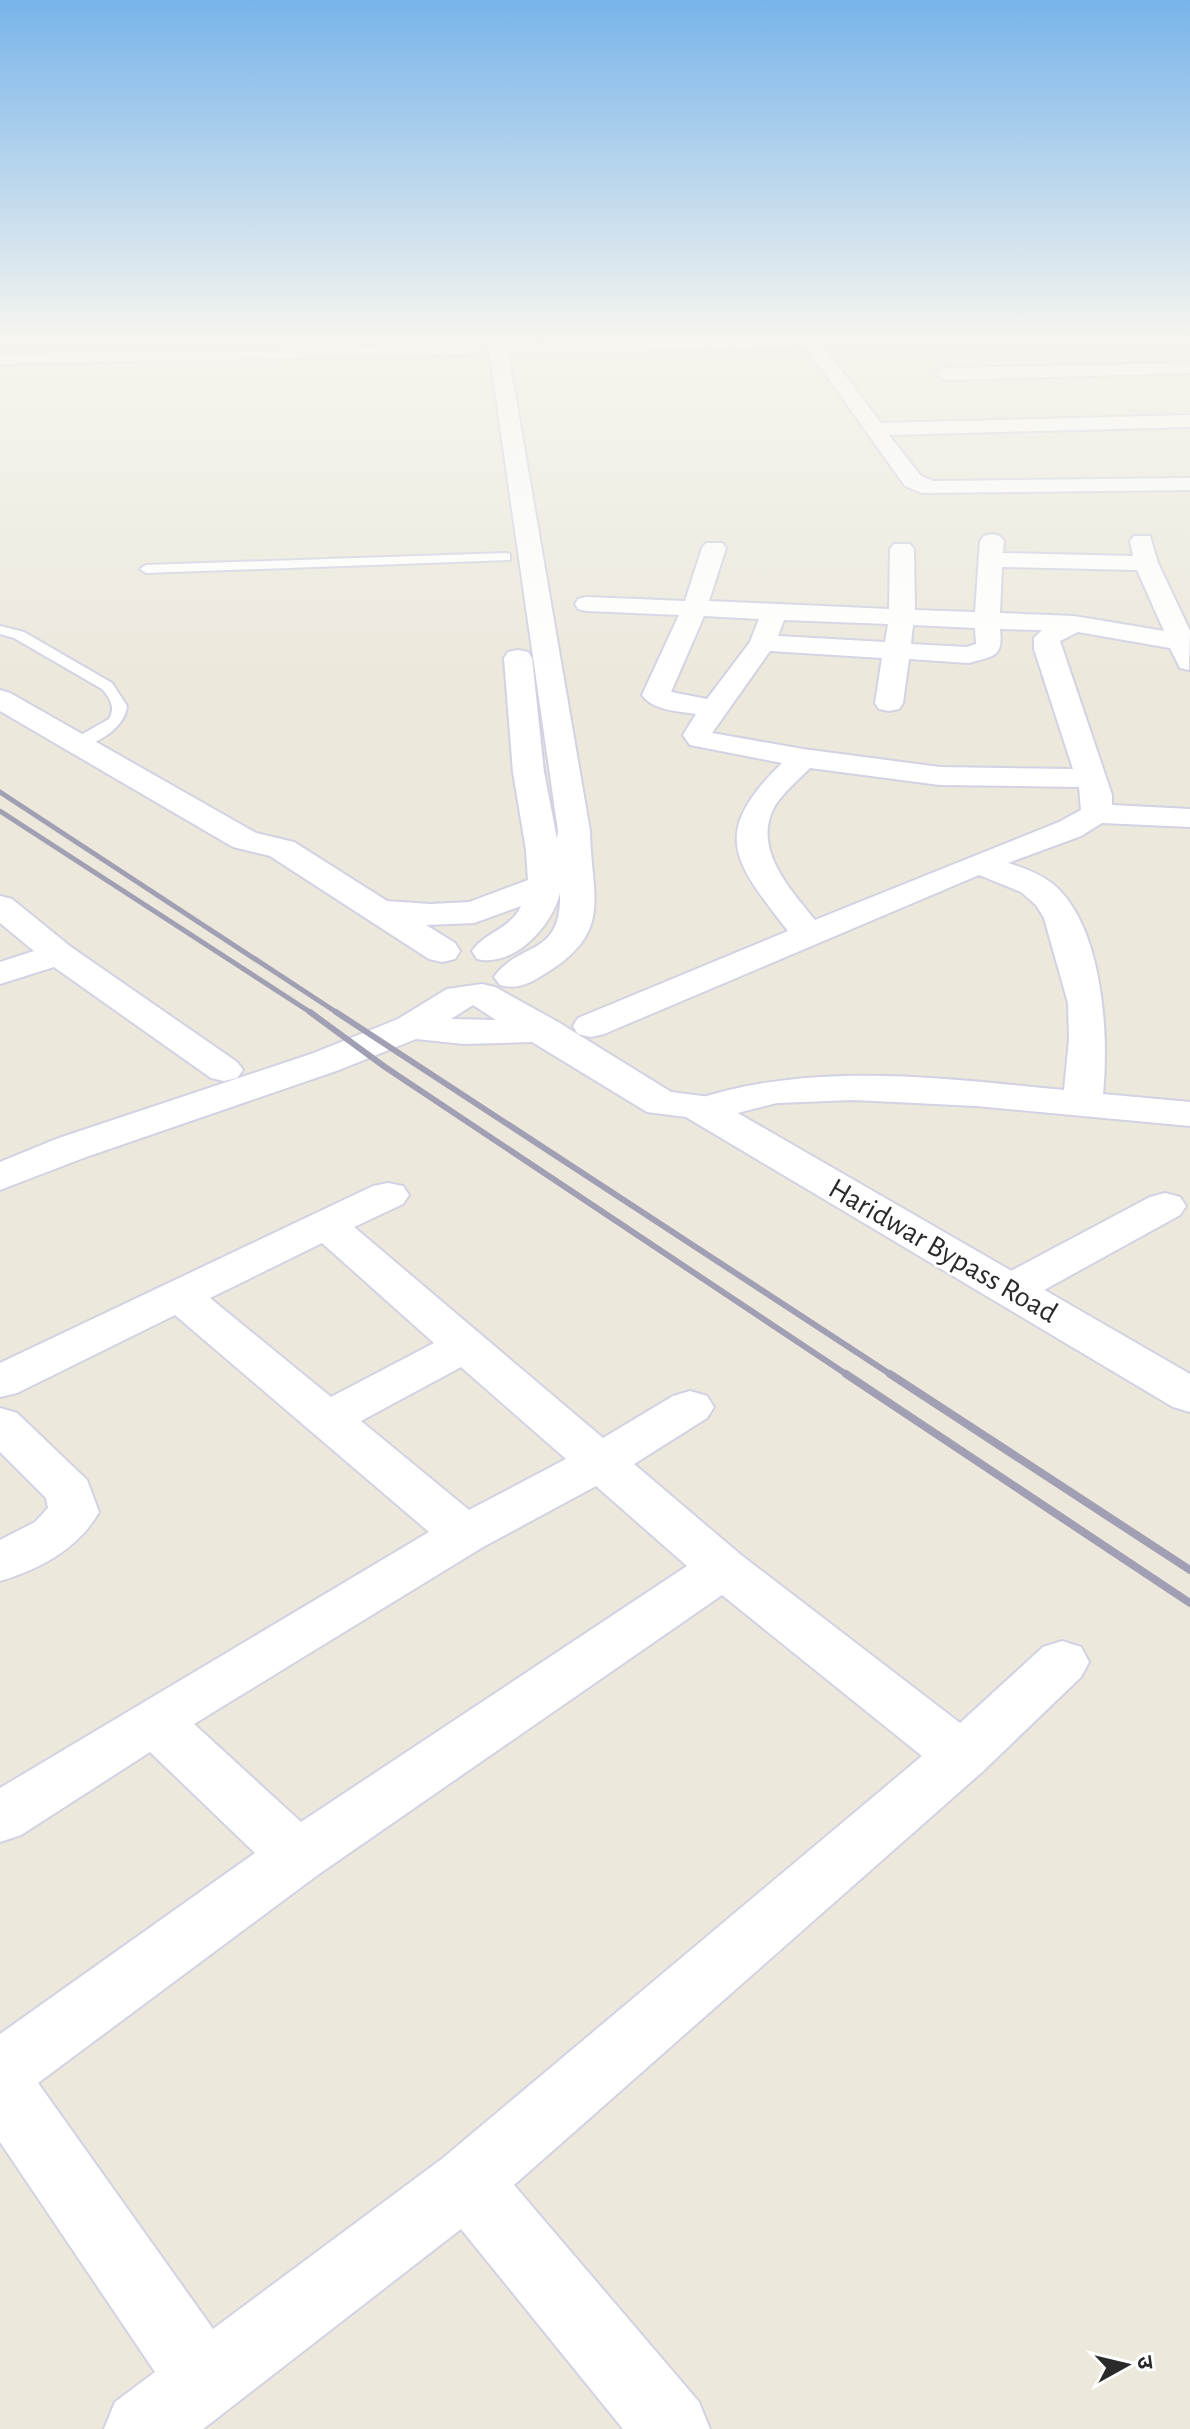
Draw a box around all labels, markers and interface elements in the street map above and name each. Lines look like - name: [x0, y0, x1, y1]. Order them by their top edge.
- street label: Haridwar Bypass Road: [823, 1173, 1063, 1329]
- north arrow: [1086, 2325, 1166, 2405]
- text: उ: [1133, 2354, 1157, 2371]

